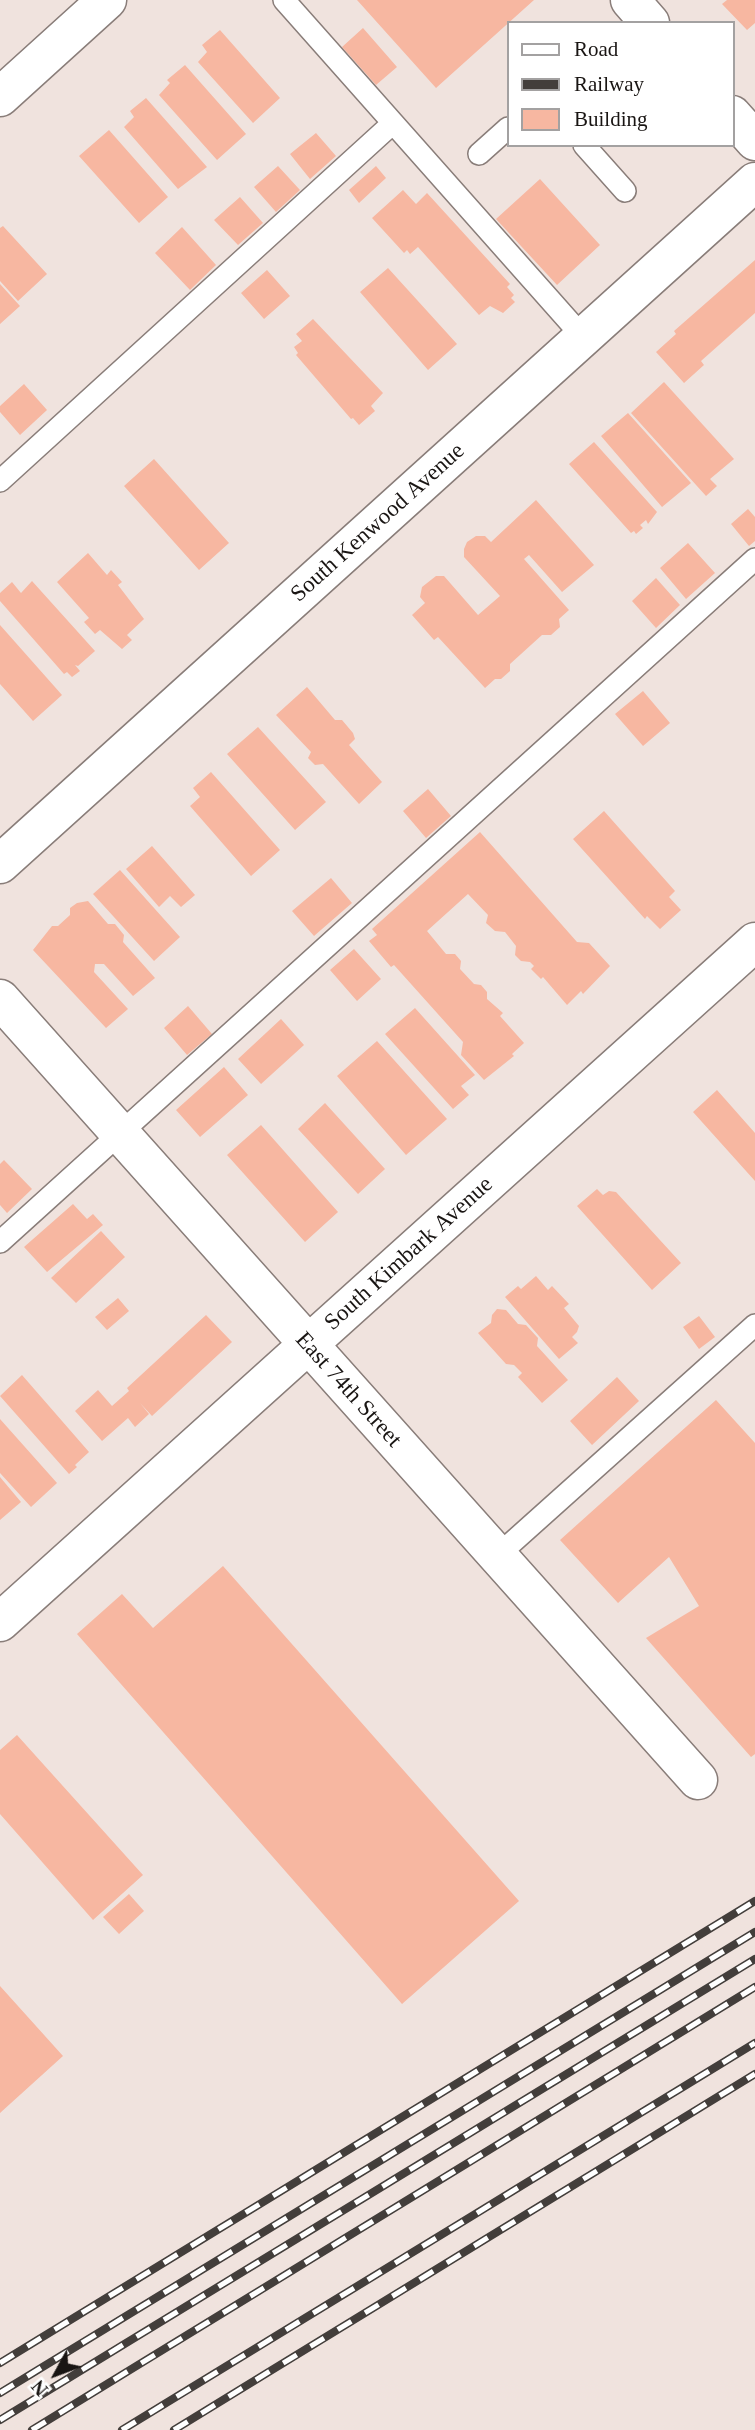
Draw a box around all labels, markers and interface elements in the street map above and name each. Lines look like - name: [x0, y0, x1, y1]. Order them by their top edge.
- legend: [506, 21, 734, 147]
- text: Road: [574, 37, 618, 61]
- text: Railway: [574, 72, 644, 96]
- text: Building: [574, 107, 648, 131]
- street label: South Kenwood Avenue: [285, 438, 471, 608]
- street label: South Kimbark Avenue: [319, 1171, 499, 1337]
- street label: East 74th Street: [289, 1327, 407, 1453]
- north arrow: [21, 2339, 91, 2409]
- text: N: [27, 2376, 52, 2400]

